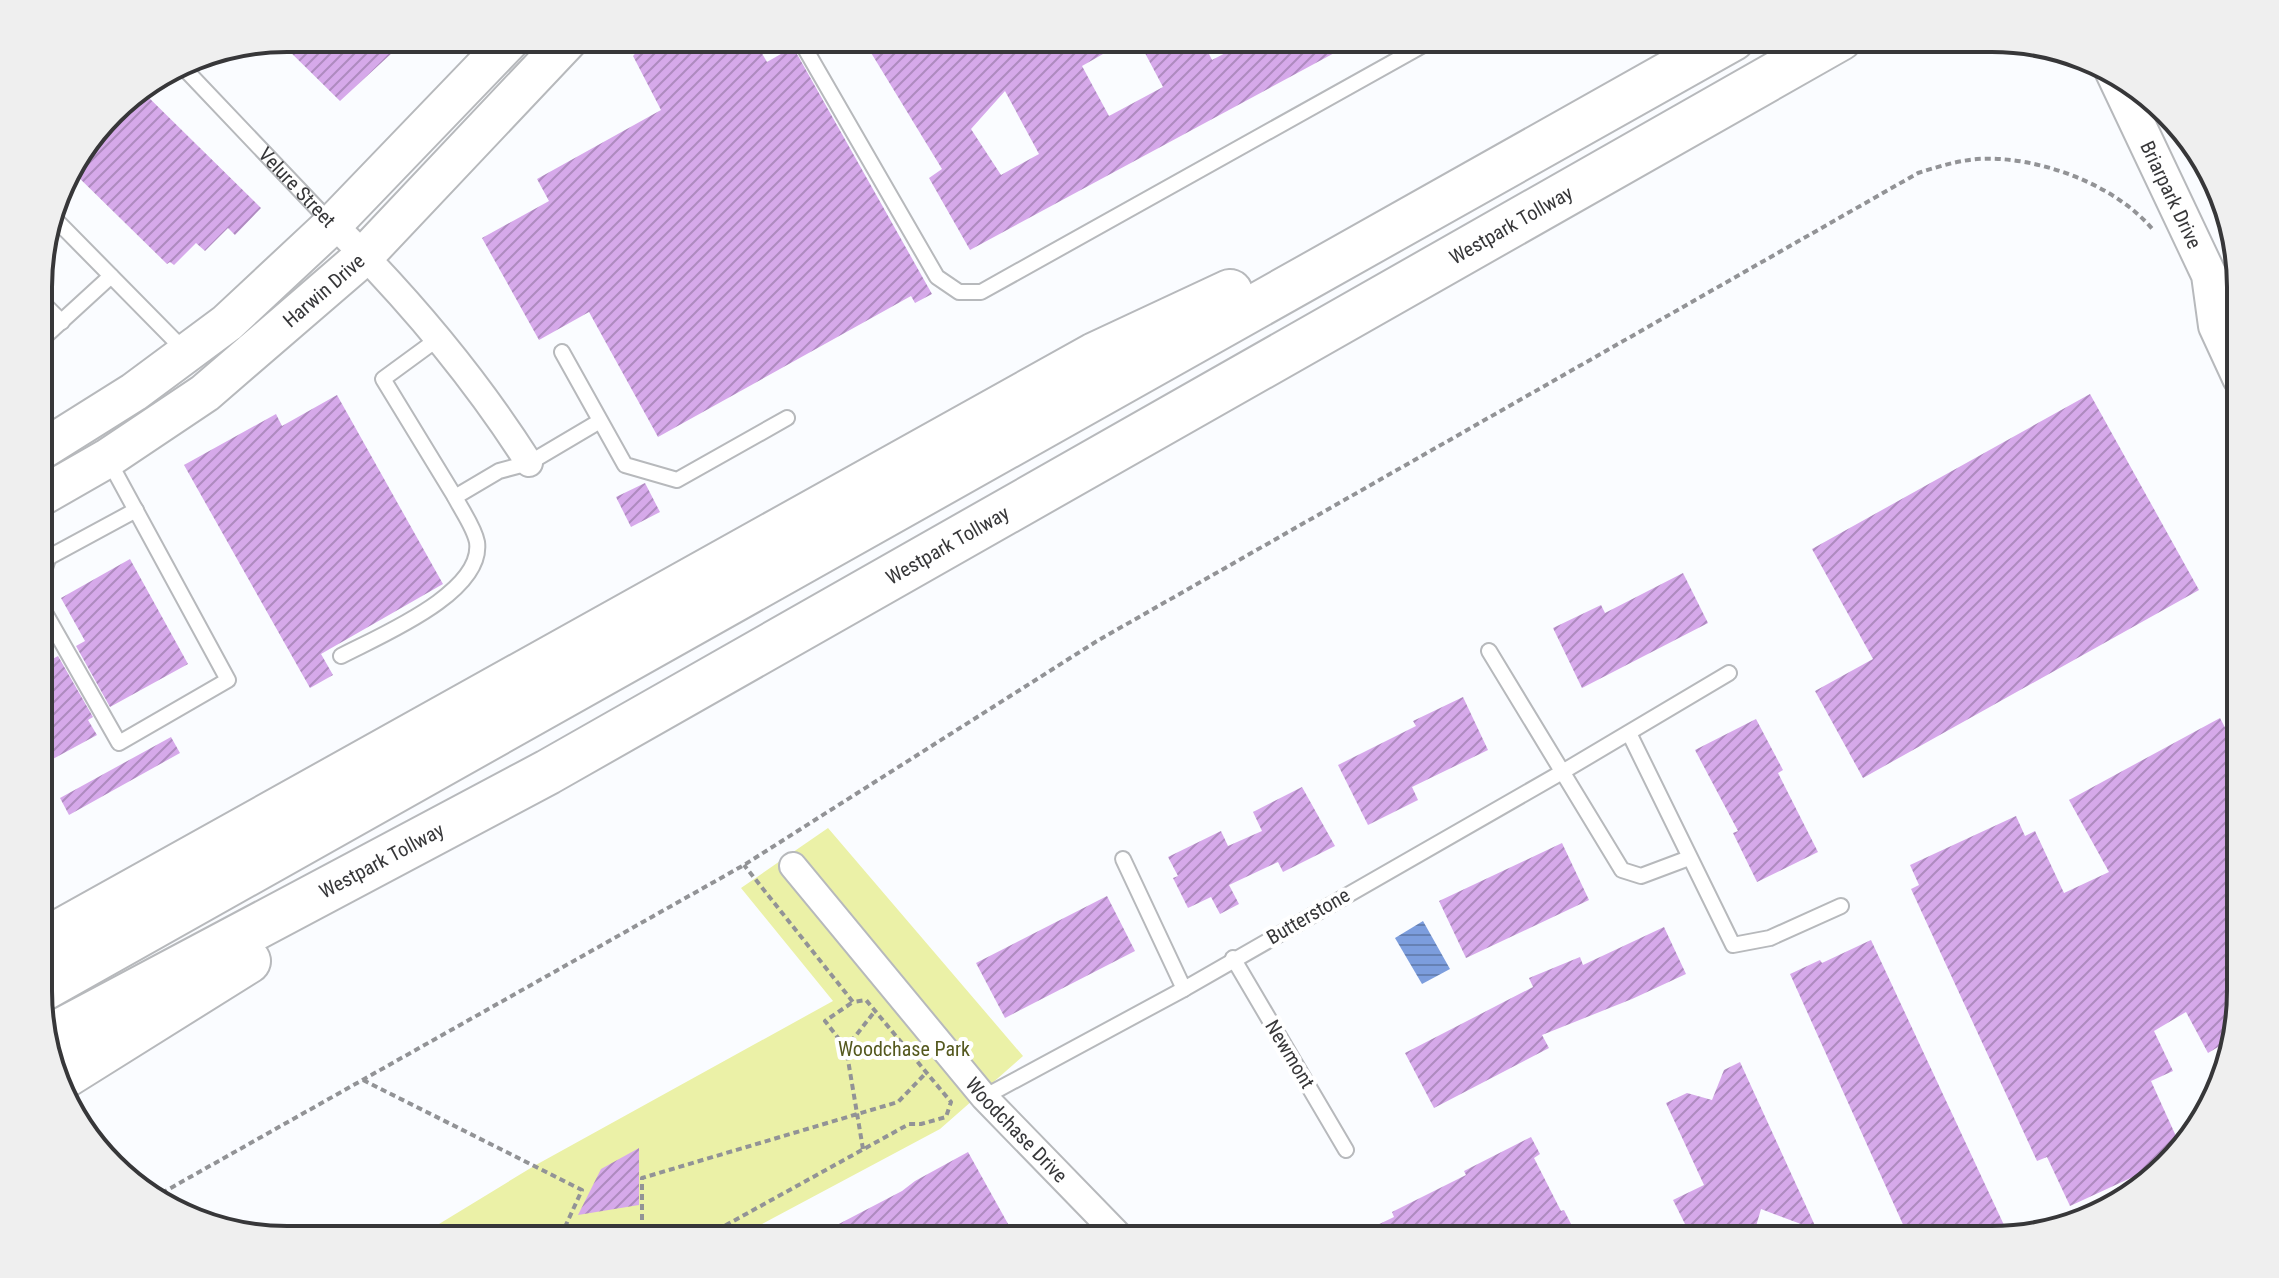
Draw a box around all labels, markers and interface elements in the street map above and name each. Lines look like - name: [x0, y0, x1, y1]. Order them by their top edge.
- street label: Briarpark Drive: [2135, 137, 2207, 252]
- street label: Velure Street: [254, 142, 341, 232]
- street label: Westpark Tollway: [1445, 181, 1577, 269]
- street label: Harwin Drive: [278, 249, 369, 332]
- street label: Westpark Tollway: [882, 501, 1013, 589]
- street label: Westpark Tollway: [315, 818, 448, 903]
- street label: Butterstone: [1262, 883, 1354, 949]
- street label: Newmont: [1260, 1015, 1320, 1093]
- park label: Woodchase Park: [838, 1037, 970, 1061]
- street label: Woodchase Drive: [961, 1072, 1072, 1187]

